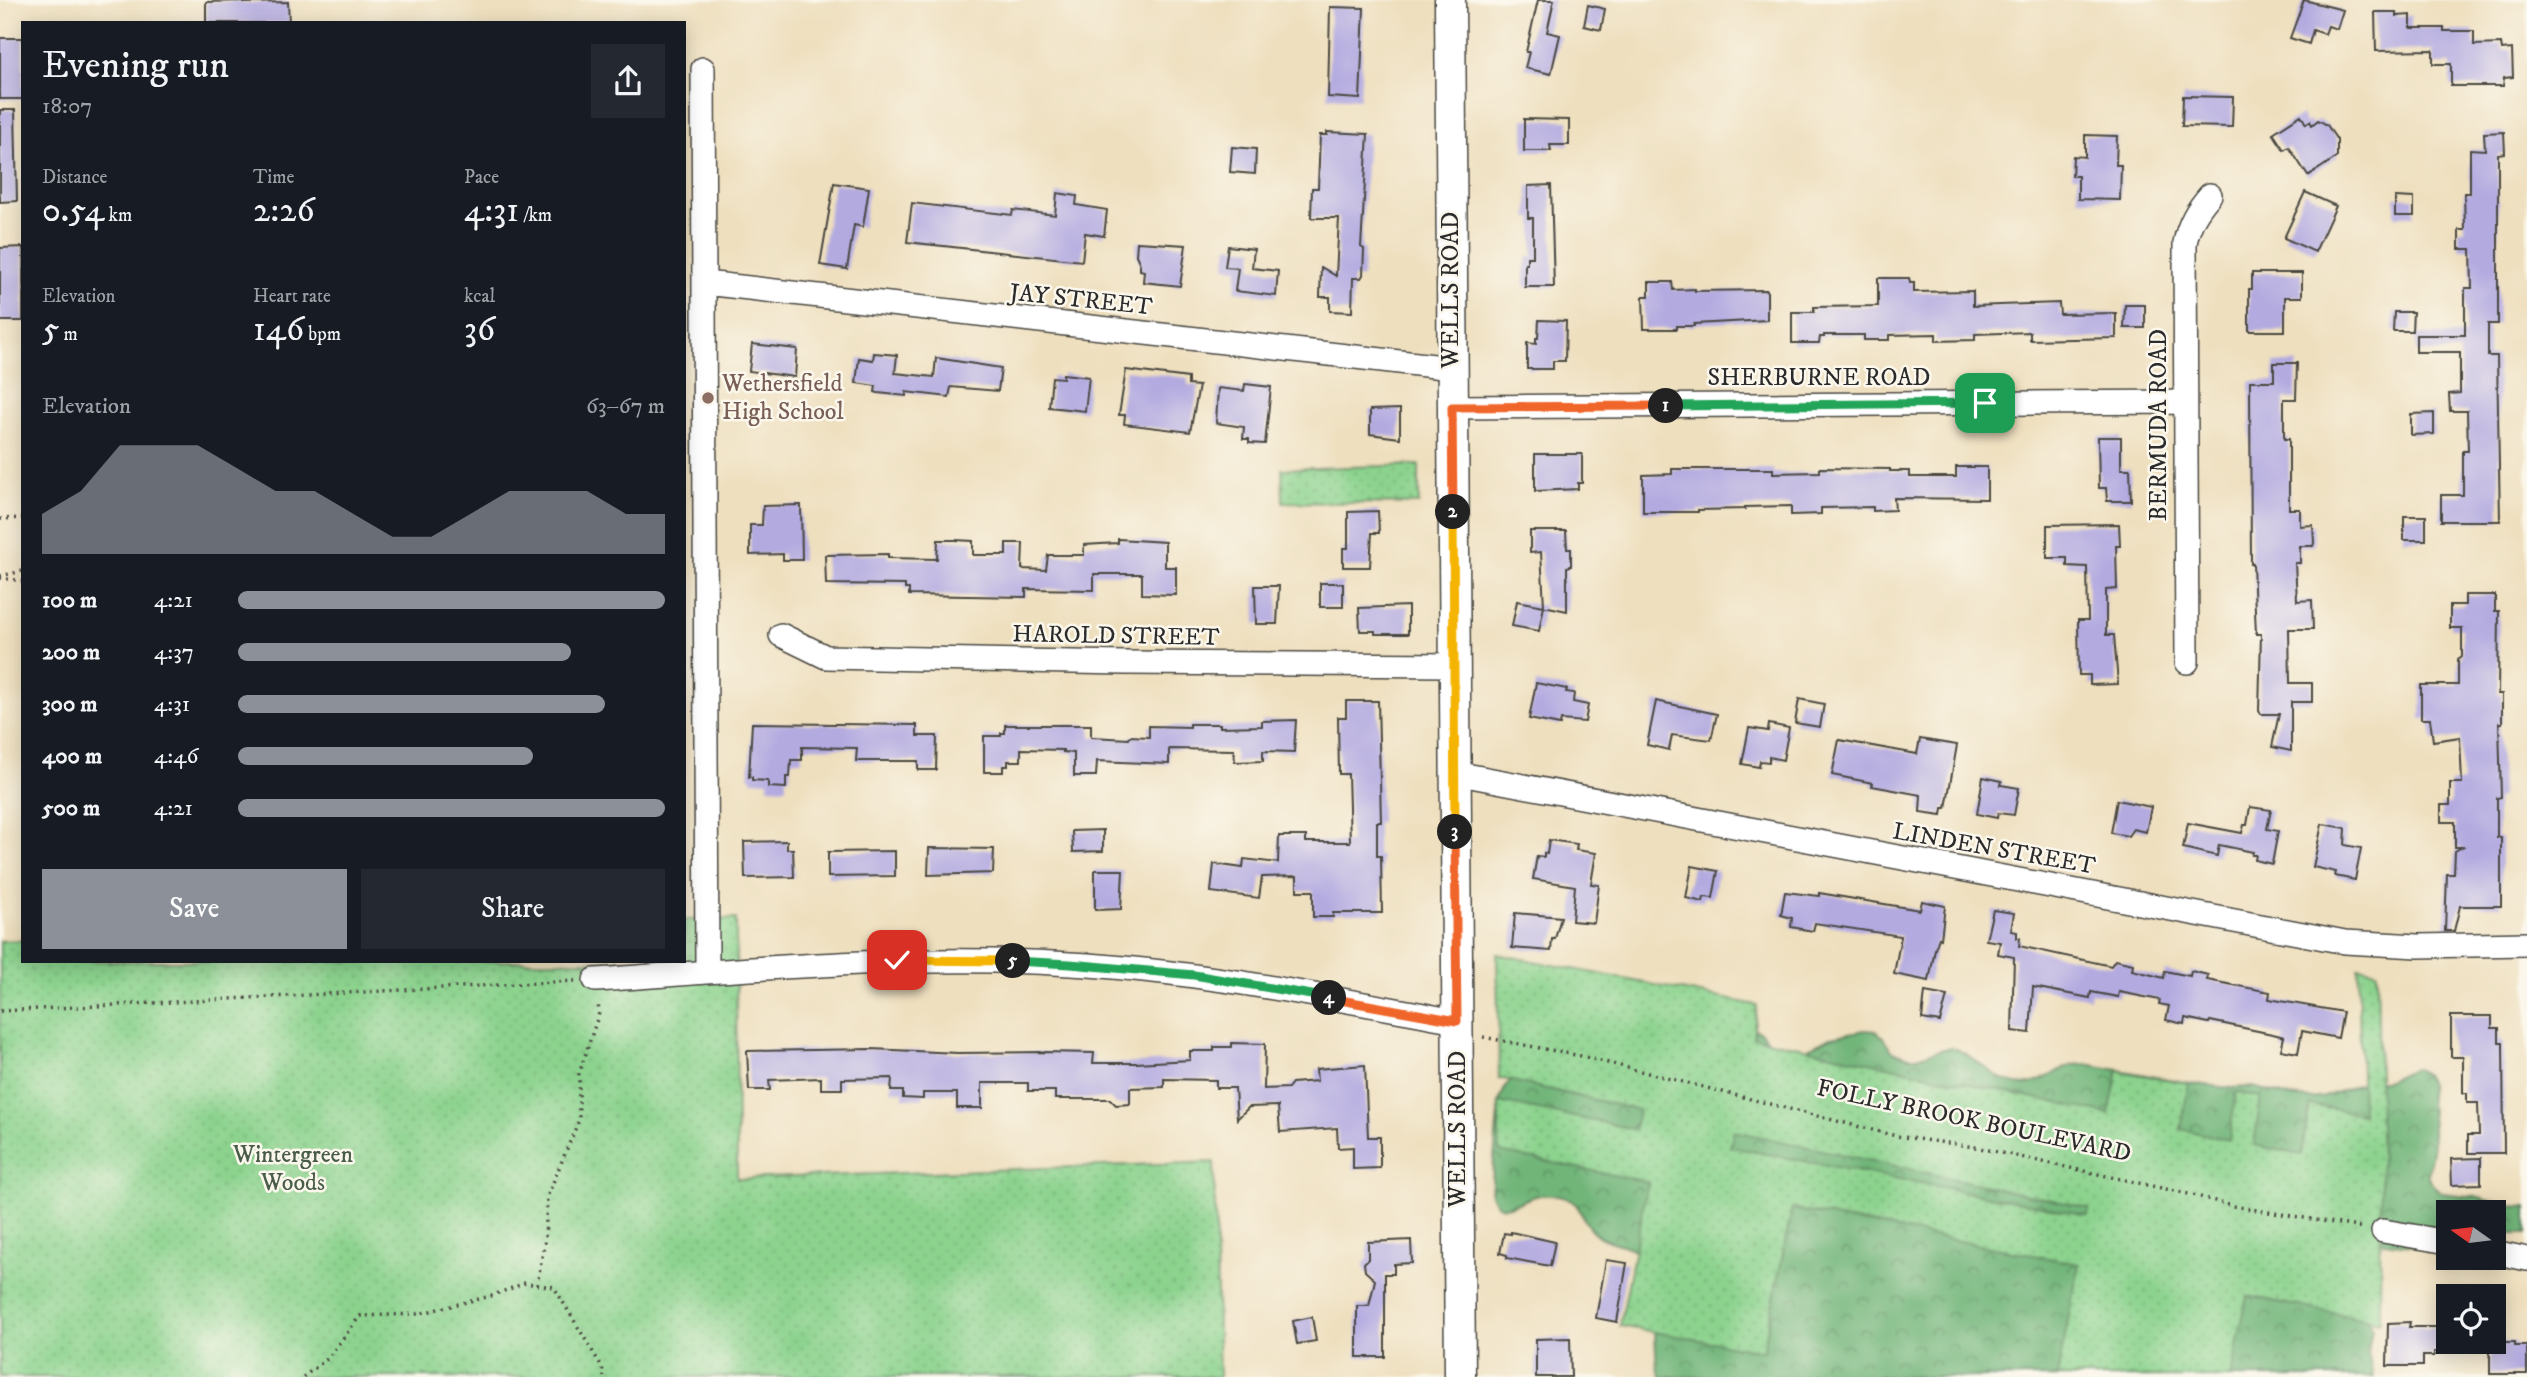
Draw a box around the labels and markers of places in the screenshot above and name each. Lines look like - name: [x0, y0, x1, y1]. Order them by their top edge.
- place label: Wethersfield High School: [721, 369, 844, 427]
- pin: [1955, 373, 2015, 433]
- pin: 1: [1648, 388, 1684, 424]
- marker: Wethersfield High School: [700, 390, 716, 406]
- pin: 2: [1436, 494, 1470, 530]
- pin: 3: [1438, 814, 1472, 850]
- pin: [867, 930, 927, 990]
- pin: 5: [996, 944, 1030, 978]
- pin: 4: [1312, 981, 1346, 1016]

